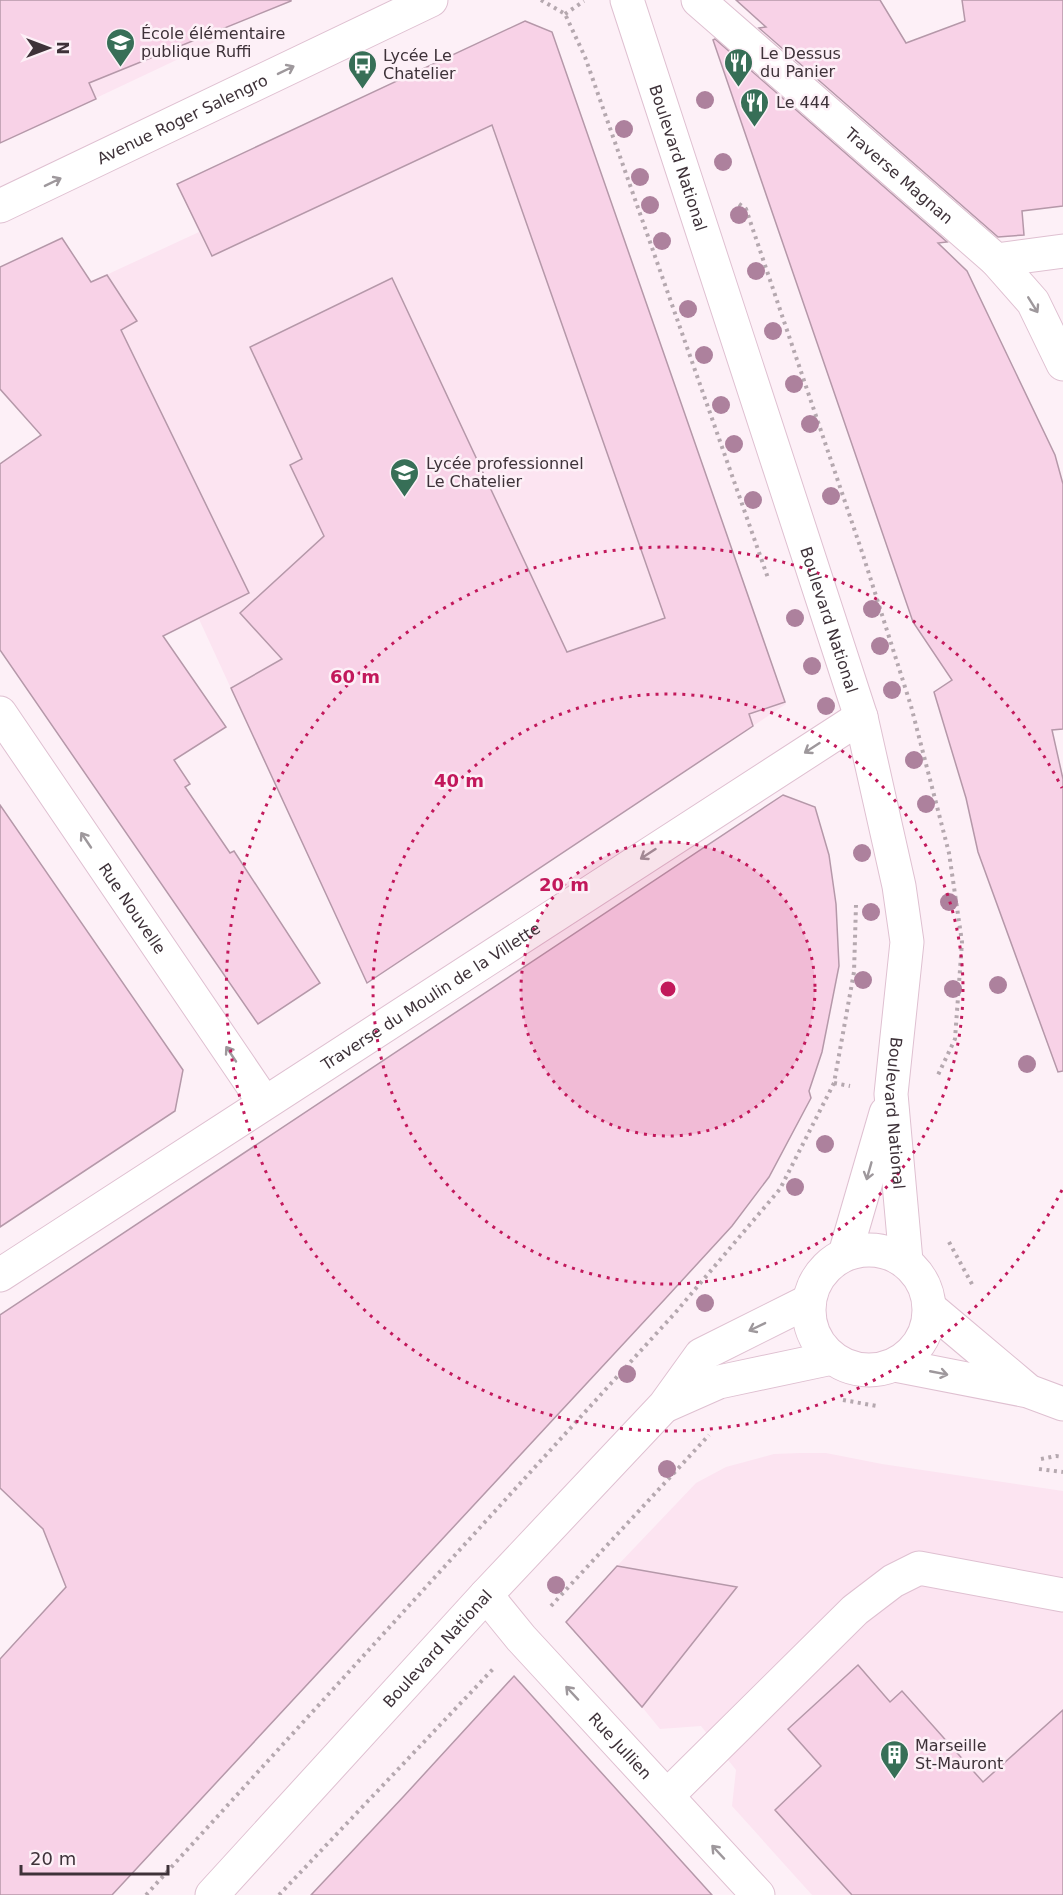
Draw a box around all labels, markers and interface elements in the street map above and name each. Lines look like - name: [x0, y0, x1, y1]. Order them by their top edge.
- north arrow: [18, 18, 78, 78]
- place label: École élémentaire publique Ruffi: [141, 24, 285, 61]
- school or university icon: École élémentaire publique Ruffi: [104, 26, 136, 68]
- text: N: [53, 41, 72, 55]
- place label: Le Dessus du Panier: [760, 44, 841, 81]
- place label: Lycée Le Chatelier: [383, 46, 456, 83]
- restaurant icon: Le Dessus du Panier: [723, 46, 755, 88]
- bus stop icon: Lycée Le Chatelier: [346, 48, 378, 90]
- one-way arrow: [276, 63, 294, 75]
- street label: Avenue Roger Salengro: [94, 70, 271, 168]
- street label: Boulevard National: [645, 82, 711, 234]
- restaurant icon: Le 444: [739, 86, 771, 128]
- place label: Le 444: [776, 93, 830, 112]
- street label: Traverse Magnan: [840, 123, 957, 228]
- one-way arrow: [44, 175, 62, 187]
- one-way arrow: [1027, 296, 1039, 313]
- place label: Lycée professionnel Le Chatelier: [426, 454, 584, 491]
- school or university icon: Lycée professionnel Le Chatelier: [389, 456, 421, 498]
- street label: Boulevard National: [796, 544, 862, 696]
- text: 60 m: [330, 666, 380, 687]
- one-way arrow: [804, 742, 820, 754]
- text: 40 m: [434, 770, 484, 791]
- one-way arrow: [80, 832, 92, 849]
- one-way arrow: [640, 848, 657, 860]
- street label: Rue Nouvelle: [95, 860, 170, 958]
- text: 20 m: [539, 874, 589, 895]
- street label: Traverse du Moulin de la Villette: [317, 919, 544, 1075]
- centre of rings: [658, 979, 678, 999]
- street label: Boulevard National: [881, 1036, 909, 1190]
- one-way arrow: [225, 1046, 237, 1062]
- one-way arrow: [863, 1161, 874, 1180]
- one-way arrow: [749, 1321, 766, 1333]
- one-way arrow: [928, 1368, 948, 1379]
- street label: Boulevard National: [379, 1586, 496, 1712]
- one-way arrow: [565, 1686, 579, 1701]
- street label: Rue Jullien: [585, 1709, 655, 1783]
- place label: Marseille St-Mauront: [915, 1736, 1003, 1773]
- building icon: Marseille St-Mauront: [878, 1738, 910, 1780]
- scale bar: [21, 1838, 168, 1876]
- one-way arrow: [711, 1845, 725, 1860]
- text: 20 m: [30, 1848, 76, 1869]

